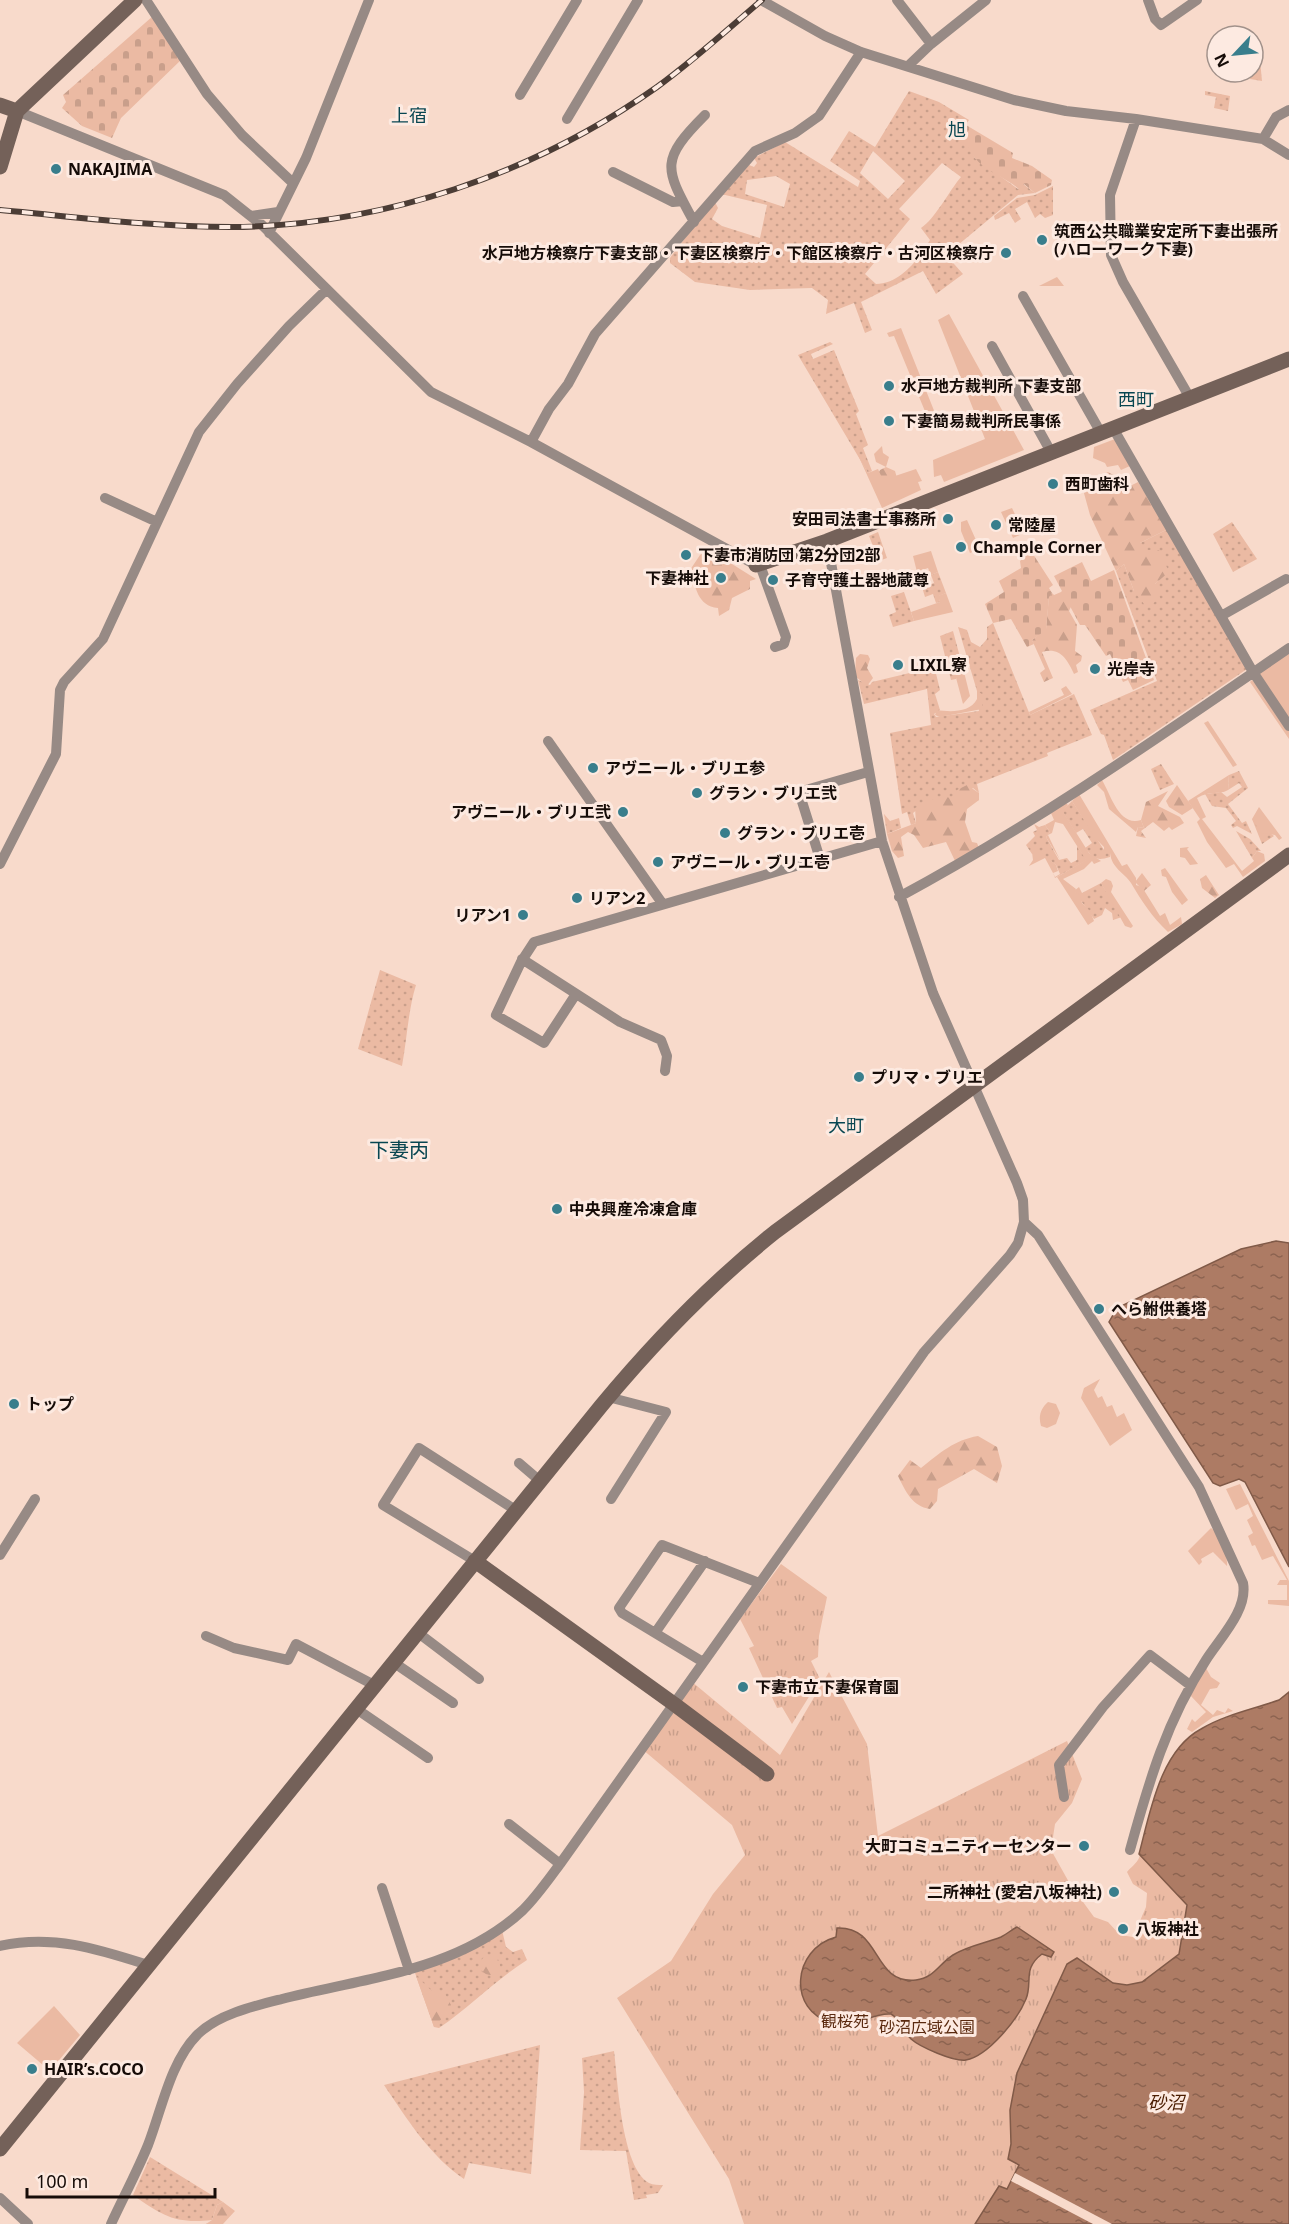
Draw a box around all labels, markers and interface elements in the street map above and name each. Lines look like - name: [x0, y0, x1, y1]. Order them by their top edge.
- north arrow: [1205, 24, 1265, 84]
- text: N: [1209, 50, 1234, 71]
- district label: 上宿: [391, 103, 427, 127]
- district label: 旭: [948, 117, 966, 141]
- place label: NAKAJIMA: [68, 158, 153, 180]
- marker: NAKAJIMA: [49, 162, 63, 176]
- place label: 筑西公共職業安定所下妻出張所 (ハローワーク下妻): [1054, 220, 1278, 260]
- marker: 筑西公共職業安定所下妻出張所 (ハローワーク下妻): [1035, 233, 1049, 247]
- place label: 水戸地方検察庁下妻支部・下妻区検察庁・下館区検察庁・古河区検察庁: [482, 242, 994, 264]
- marker: 水戸地方検察庁下妻支部・下妻区検察庁・下館区検察庁・古河区検察庁: [999, 246, 1013, 260]
- place label: 水戸地方裁判所 下妻支部: [901, 375, 1081, 397]
- marker: 水戸地方裁判所 下妻支部: [882, 379, 896, 393]
- district label: 西町: [1118, 387, 1154, 411]
- place label: 下妻簡易裁判所民事係: [901, 410, 1061, 432]
- marker: 下妻簡易裁判所民事係: [882, 414, 896, 428]
- place label: 西町歯科: [1065, 473, 1129, 495]
- marker: 西町歯科: [1046, 477, 1060, 491]
- place label: 安田司法書士事務所: [792, 508, 936, 530]
- marker: 安田司法書士事務所: [941, 512, 955, 526]
- place label: 常陸屋: [1008, 514, 1056, 536]
- marker: 常陸屋: [989, 518, 1003, 532]
- place label: Chample Corner: [973, 536, 1102, 558]
- marker: Chample Corner: [954, 540, 968, 554]
- place label: 下妻市消防団 第2分団2部: [698, 544, 880, 566]
- marker: 下妻市消防団 第2分団2部: [679, 548, 693, 562]
- place label: 下妻神社: [645, 567, 709, 589]
- place label: 子育守護土器地蔵尊: [785, 569, 929, 591]
- marker: 下妻神社: [714, 571, 728, 585]
- marker: 子育守護土器地蔵尊: [766, 573, 780, 587]
- place label: LIXIL寮: [910, 654, 967, 676]
- marker: LIXIL寮: [891, 658, 905, 672]
- place label: 光岸寺: [1107, 658, 1155, 680]
- marker: 光岸寺: [1088, 662, 1102, 676]
- place label: アヴニール・ブリエ参: [605, 757, 765, 779]
- marker: アヴニール・ブリエ参: [586, 761, 600, 775]
- place label: グラン・ブリエ弐: [709, 782, 837, 804]
- marker: グラン・ブリエ弐: [690, 786, 704, 800]
- place label: アヴニール・ブリエ弐: [451, 801, 611, 823]
- marker: アヴニール・ブリエ弐: [616, 805, 630, 819]
- place label: グラン・ブリエ壱: [737, 822, 865, 844]
- marker: グラン・ブリエ壱: [718, 826, 732, 840]
- place label: アヴニール・ブリエ壱: [670, 851, 830, 873]
- marker: アヴニール・ブリエ壱: [651, 855, 665, 869]
- place label: リアン2: [589, 887, 646, 909]
- marker: リアン2: [570, 891, 584, 905]
- place label: リアン1: [454, 904, 511, 926]
- marker: リアン1: [516, 908, 530, 922]
- place label: プリマ・ブリエ: [871, 1066, 983, 1088]
- marker: プリマ・ブリエ: [852, 1070, 866, 1084]
- district label: 大町: [828, 1113, 864, 1137]
- district label: 下妻丙: [369, 1136, 429, 1163]
- place label: 中央興産冷凍倉庫: [569, 1198, 697, 1220]
- marker: 中央興産冷凍倉庫: [550, 1202, 564, 1216]
- place label: へら鮒供養塔: [1111, 1298, 1207, 1320]
- marker: へら鮒供養塔: [1092, 1302, 1106, 1316]
- place label: トップ: [26, 1393, 74, 1415]
- marker: トップ: [7, 1397, 21, 1411]
- place label: 下妻市立下妻保育園: [755, 1676, 899, 1698]
- marker: 下妻市立下妻保育園: [736, 1680, 750, 1694]
- place label: 大町コミュニティーセンター: [865, 1835, 1072, 1857]
- marker: 大町コミュニティーセンター: [1077, 1839, 1091, 1853]
- place label: 二所神社 (愛宕八坂神社): [927, 1881, 1102, 1903]
- marker: 二所神社 (愛宕八坂神社): [1107, 1885, 1121, 1899]
- place label: 八坂神社: [1135, 1918, 1199, 1940]
- marker: 八坂神社: [1116, 1922, 1130, 1936]
- park label: 観桜苑: [821, 2010, 869, 2032]
- park label: 砂沼広域公園: [879, 2016, 975, 2038]
- place label: HAIR’s.COCO: [44, 2058, 144, 2080]
- marker: HAIR’s.COCO: [25, 2062, 39, 2076]
- water label: 砂沼: [1148, 2090, 1187, 2114]
- scale bar: [27, 2161, 214, 2199]
- text: 100 m: [36, 2169, 88, 2193]

